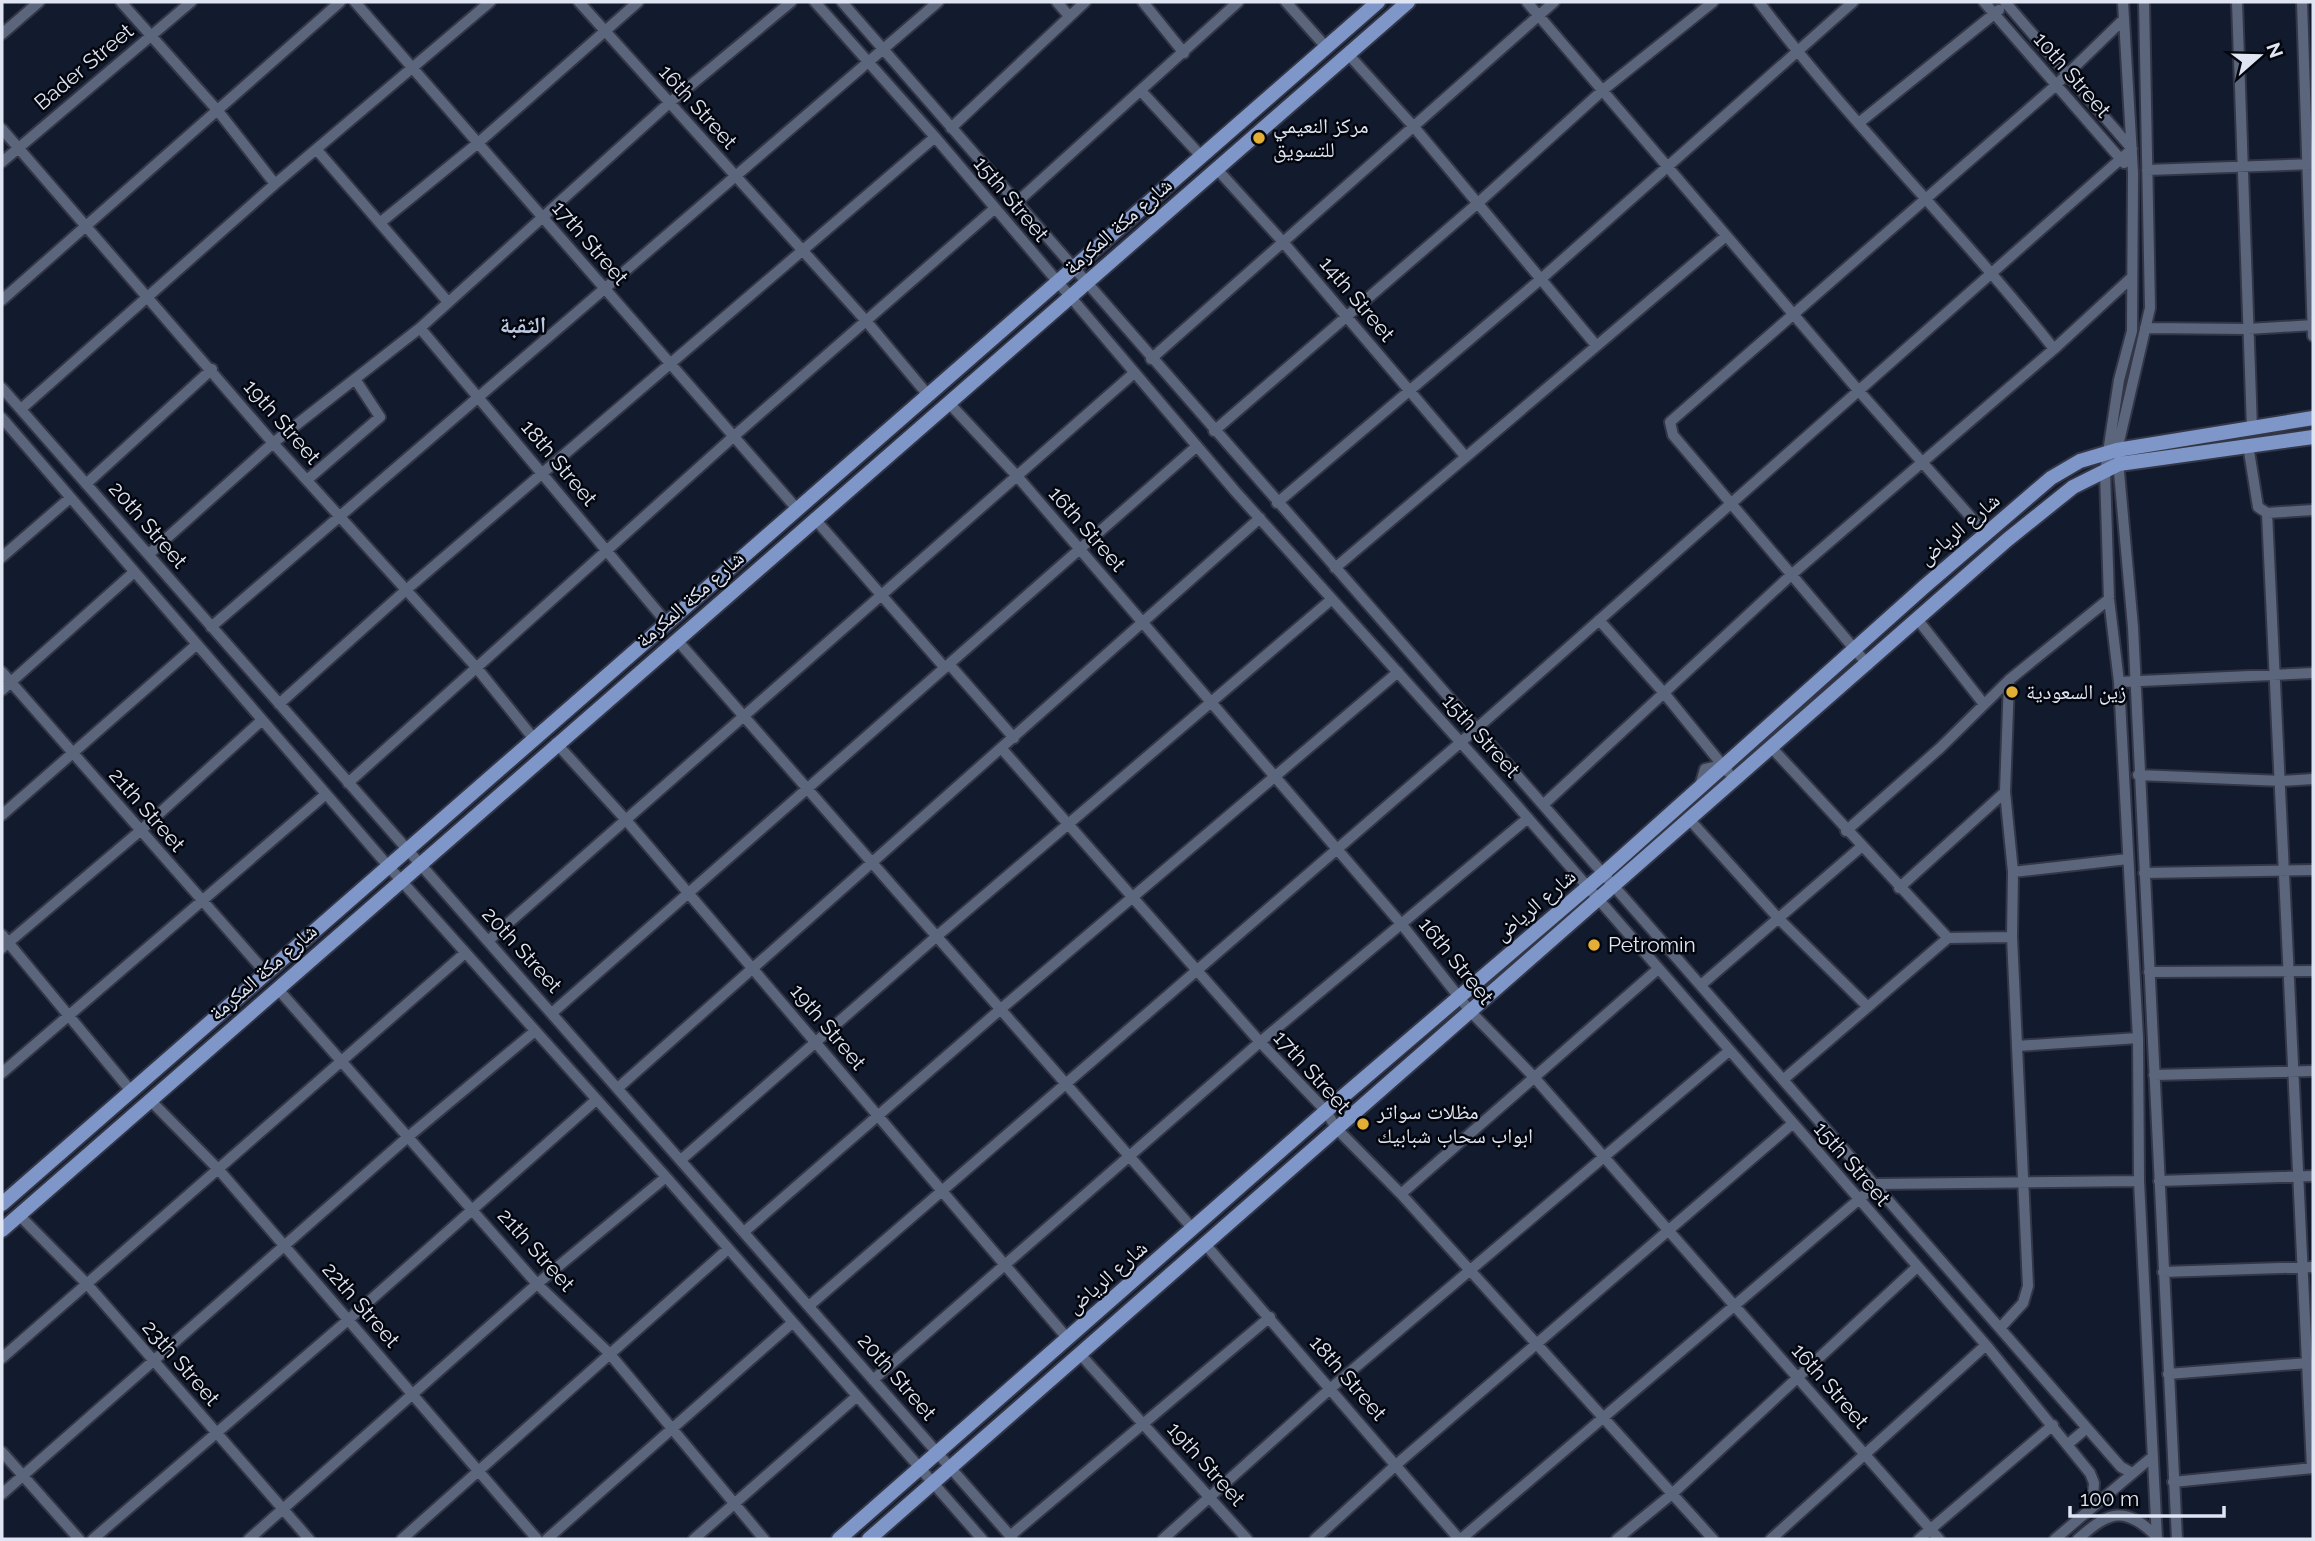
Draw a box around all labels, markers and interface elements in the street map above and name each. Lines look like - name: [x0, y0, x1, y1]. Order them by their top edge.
- street label: Bader Street: [29, 18, 138, 115]
- north arrow: [2224, 21, 2294, 91]
- street label: 10th Street: [2029, 27, 2116, 122]
- text: N: [2262, 40, 2288, 61]
- street label: 16th Street: [654, 59, 743, 154]
- place label: مركز النعيمي للتسويق: [1273, 113, 1369, 163]
- marker: مركز النعيمي للتسويق: [1251, 130, 1267, 146]
- street label: 15th Street: [969, 151, 1054, 246]
- street label: شارع مكة المكرمة: [1059, 172, 1177, 280]
- street label: 17th Street: [547, 196, 634, 290]
- street label: 14th Street: [1315, 251, 1400, 346]
- district label: الثقبة: [500, 311, 546, 339]
- street label: 19th Street: [239, 374, 326, 469]
- street label: 18th Street: [516, 415, 602, 511]
- street label: 20th Street: [104, 476, 193, 573]
- street label: 16th Street: [1044, 481, 1131, 576]
- street label: شارع الرياض: [1913, 487, 2005, 571]
- street label: شارع مكة المكرمة: [631, 545, 749, 653]
- place label: زين السعودية: [2026, 679, 2126, 705]
- marker: زين السعودية: [2004, 684, 2020, 700]
- street label: 15th Street: [1438, 689, 1525, 782]
- street label: 21th Street: [104, 763, 191, 857]
- street label: شارع الرياض: [1489, 863, 1581, 947]
- street label: 20th Street: [477, 902, 567, 998]
- street label: 16th Street: [1414, 912, 1499, 1009]
- street label: شارع مكة المكرمة: [204, 918, 322, 1026]
- place label: Petromin: [1608, 932, 1696, 957]
- marker: Petromin: [1586, 937, 1602, 953]
- street label: 19th Street: [785, 979, 871, 1075]
- street label: 17th Street: [1269, 1025, 1356, 1118]
- place label: مظلات سواتر ابواب سحاب شبابيك: [1376, 1099, 1533, 1148]
- marker: مظلات سواتر ابواب سحاب شبابيك: [1355, 1116, 1371, 1132]
- street label: 15th Street: [1809, 1116, 1896, 1211]
- street label: 21th Street: [493, 1203, 580, 1296]
- street label: شارع الرياض: [1061, 1235, 1153, 1319]
- street label: 22th Street: [318, 1257, 405, 1352]
- street label: 23th Street: [137, 1315, 225, 1411]
- street label: 20th Street: [853, 1328, 942, 1425]
- street label: 18th Street: [1305, 1330, 1392, 1425]
- street label: 16th Street: [1787, 1338, 1874, 1433]
- street label: 19th Street: [1162, 1417, 1251, 1511]
- scale bar: [2070, 1474, 2224, 1518]
- text: 100 m: [2080, 1486, 2139, 1511]

